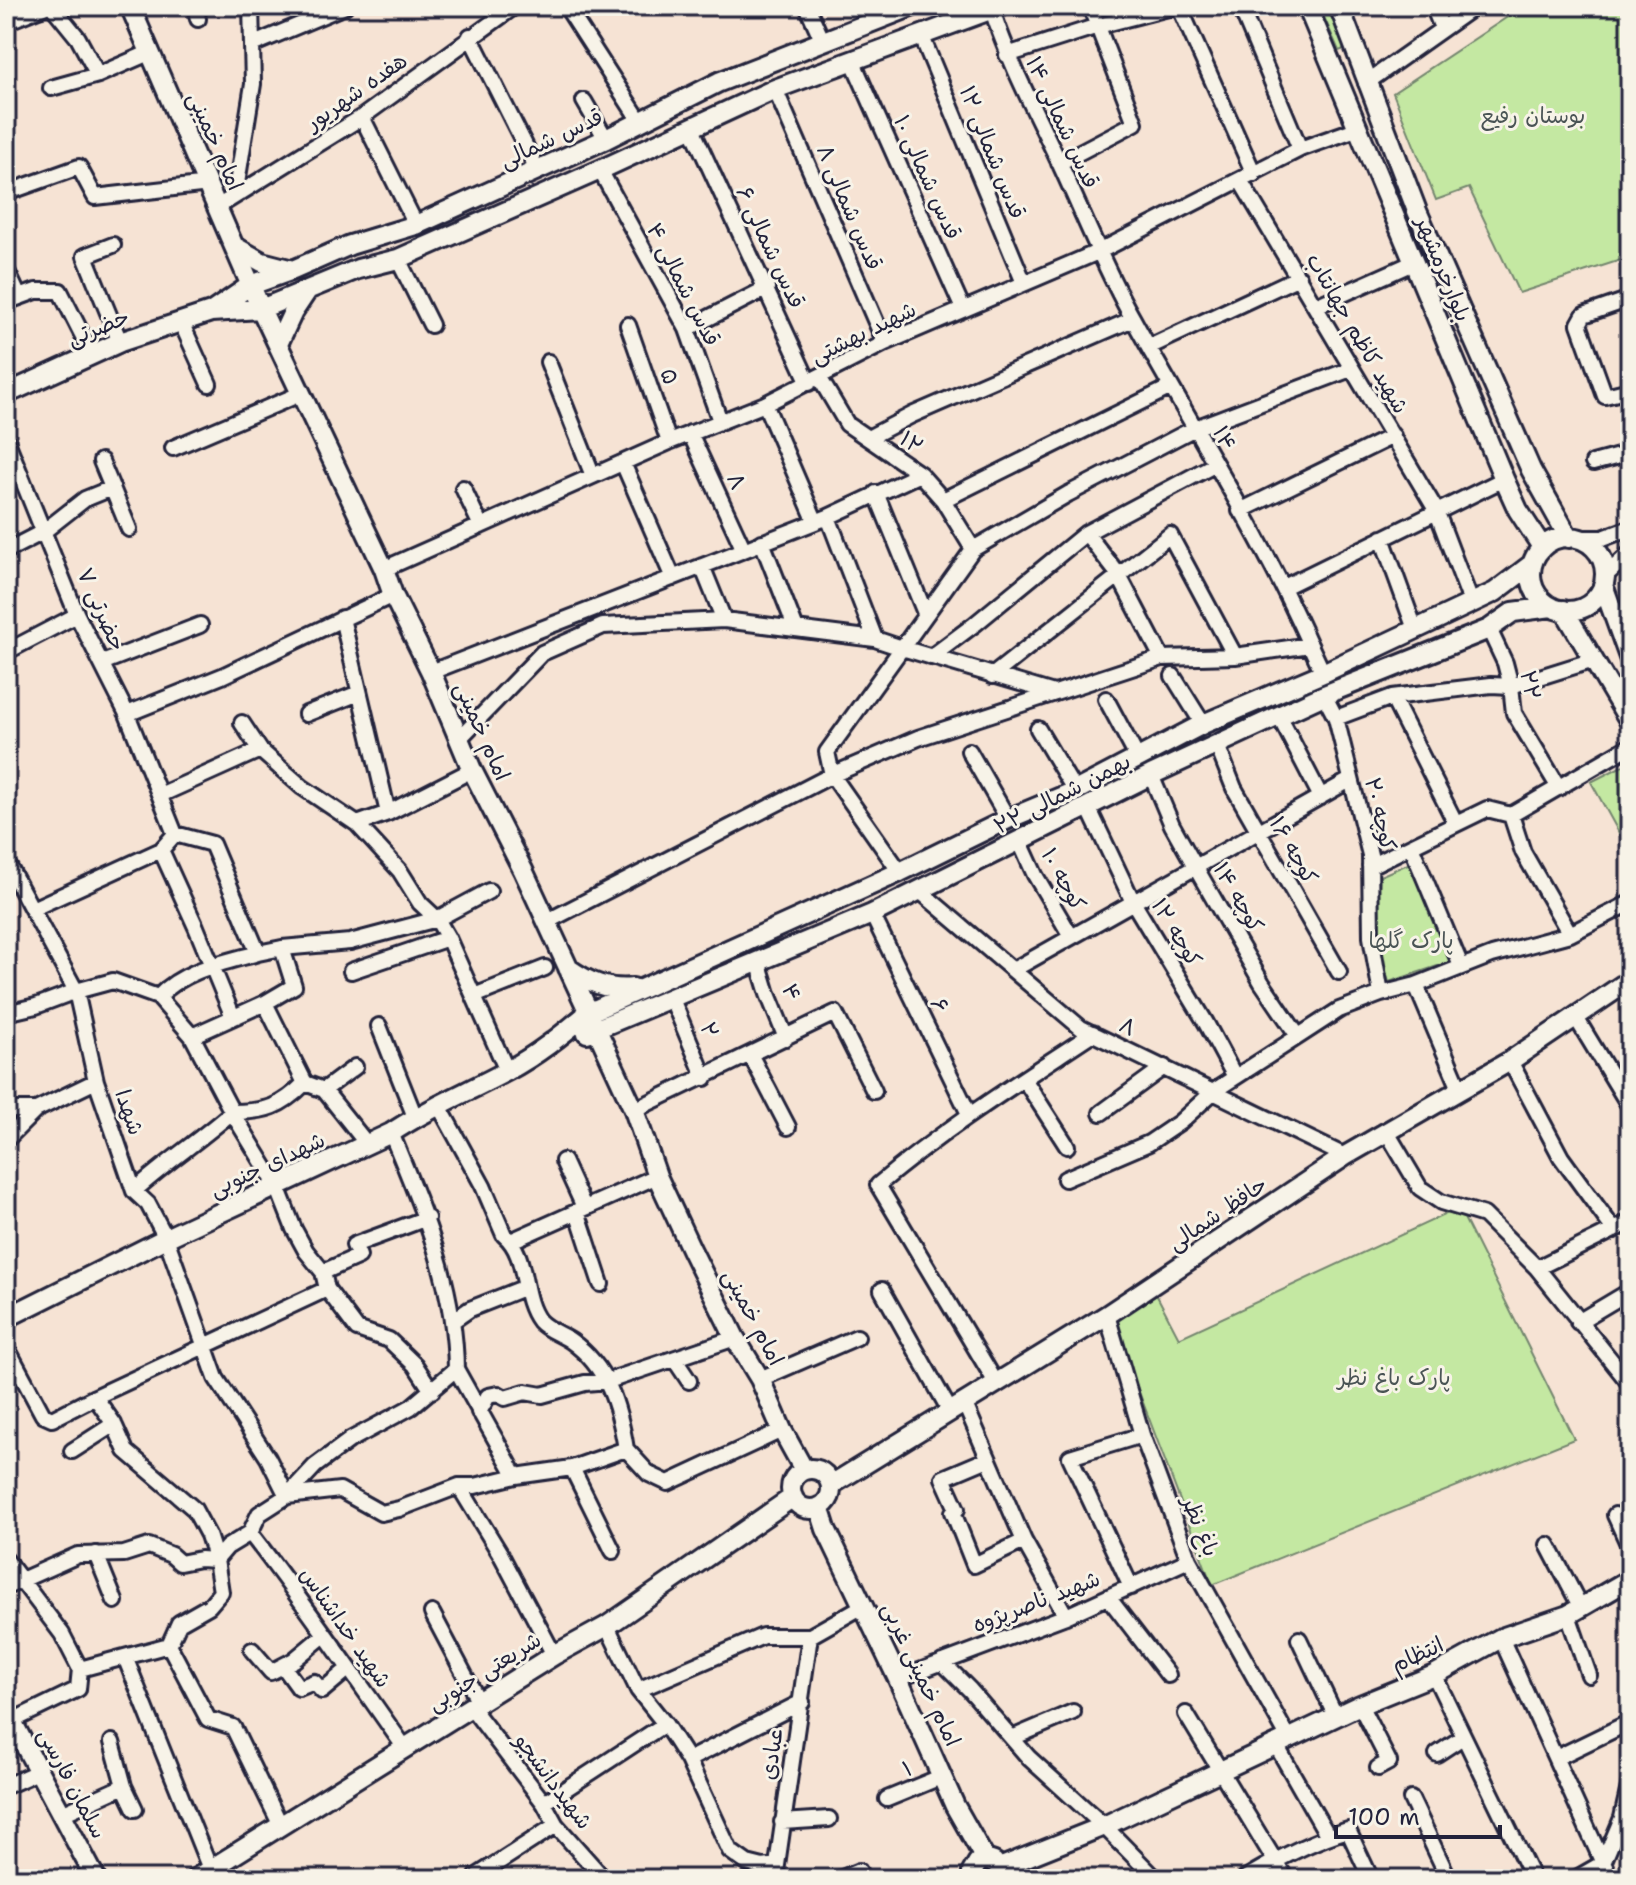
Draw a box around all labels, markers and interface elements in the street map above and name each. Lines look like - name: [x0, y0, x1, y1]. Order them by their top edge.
- street label: هفده شهریور: [298, 46, 413, 138]
- street label: قدس شمالی ۱۴: [1019, 51, 1106, 193]
- street label: قدس شمالی ۱۲: [953, 81, 1032, 223]
- street label: امام خمینی: [179, 87, 250, 196]
- park label: بوستان رفیع: [1481, 101, 1585, 131]
- street label: قدس شمالی: [495, 102, 607, 175]
- street label: قدس شمالی ۱۰: [887, 110, 968, 244]
- street label: قدس شمالی ۸: [810, 140, 889, 274]
- street label: قدس شمالی ۶: [730, 181, 811, 313]
- street label: بلوارخرمشهر: [1409, 211, 1478, 326]
- street label: قدس شمالی ۴: [640, 218, 727, 351]
- street label: شهید کاظم جهانتاب: [1298, 248, 1415, 420]
- street label: شهید بهشتی: [806, 294, 921, 370]
- street label: حضرتی: [63, 302, 134, 353]
- street label: ۵: [653, 364, 686, 388]
- street label: ۱۴: [1206, 421, 1243, 456]
- street label: ۱۲: [894, 424, 929, 461]
- street label: ۸: [720, 468, 753, 494]
- street label: حضرتی ۷: [70, 563, 133, 655]
- street label: ۲۲: [1513, 668, 1548, 702]
- street label: امام خمینی: [446, 677, 517, 786]
- street label: ۲۲ بهمن شمالی: [989, 746, 1136, 840]
- street label: کوچه ۲۰: [1358, 775, 1403, 854]
- street label: کوچه ۱۶: [1263, 811, 1325, 889]
- street label: کوچه ۱۰: [1035, 843, 1093, 916]
- street label: کوچه ۱۴: [1207, 857, 1270, 938]
- street label: کوچه ۱۲: [1145, 893, 1208, 972]
- park label: پارک گلها: [1368, 926, 1454, 955]
- street label: ۴: [775, 979, 808, 1005]
- street label: ۶: [924, 993, 956, 1017]
- street label: ۸: [1115, 1010, 1141, 1043]
- street label: ۲: [693, 1018, 726, 1043]
- street label: شهدا: [108, 1086, 151, 1139]
- street label: شهدای جنوبی: [205, 1125, 330, 1204]
- street label: حافظ شمالی: [1162, 1170, 1273, 1257]
- street label: امام خمینی: [714, 1264, 791, 1371]
- park label: پارک باغ نظر: [1335, 1363, 1451, 1393]
- street label: باغ نظر: [1174, 1490, 1226, 1561]
- street label: شهید خداشناس: [293, 1561, 398, 1694]
- street label: شهید ناصرپژوه: [968, 1564, 1104, 1639]
- street label: امام خمینی غربی: [874, 1597, 968, 1752]
- street label: شریعتی جنوبی: [422, 1625, 547, 1718]
- street label: انتظام: [1386, 1630, 1449, 1681]
- street label: سلمان فارسی: [31, 1723, 114, 1844]
- street label: شهیددانشجو: [507, 1726, 599, 1835]
- street label: عبادی: [753, 1726, 790, 1782]
- street label: ۱: [898, 1754, 917, 1783]
- scale bar: [1336, 1789, 1500, 1839]
- text: 100 m: [1348, 1801, 1420, 1833]

